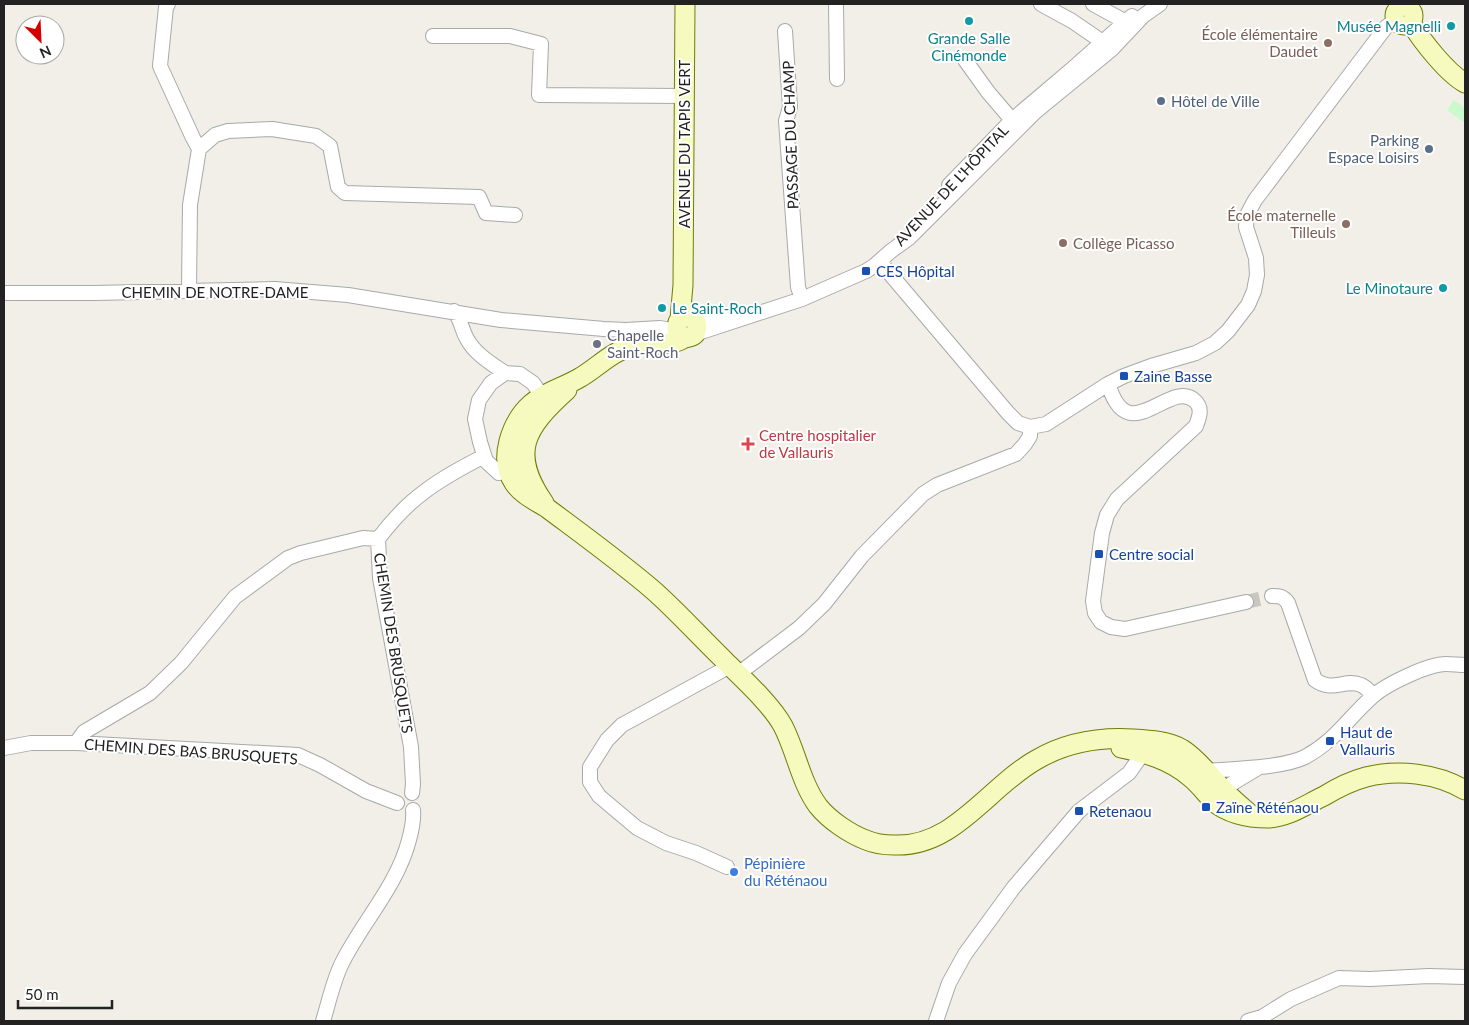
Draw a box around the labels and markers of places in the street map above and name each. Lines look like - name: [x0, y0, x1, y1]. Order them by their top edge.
- marker: Grande Salle Cinémonde: [963, 15, 975, 27]
- place label: Musée Magnelli: [1337, 17, 1441, 35]
- marker: Musée Magnelli: [1445, 20, 1457, 32]
- place label: École élémentaire Daudet: [1201, 25, 1319, 60]
- place label: Grande Salle Cinémonde: [928, 29, 1010, 64]
- marker: École élémentaire Daudet: [1322, 37, 1334, 49]
- place label: Hôtel de Ville: [1171, 92, 1260, 110]
- marker: Hôtel de Ville: [1155, 95, 1167, 107]
- place label: Parking Espace Loisirs: [1328, 131, 1419, 166]
- marker: Parking Espace Loisirs: [1423, 143, 1435, 155]
- place label: École maternelle Tilleuls: [1227, 206, 1336, 241]
- marker: École maternelle Tilleuls: [1340, 218, 1352, 230]
- place label: Collège Picasso: [1073, 234, 1175, 252]
- marker: Collège Picasso: [1057, 237, 1069, 249]
- place label: CES Hôpital: [876, 262, 955, 280]
- marker: CES Hôpital: [860, 265, 872, 277]
- place label: Le Minotaure: [1346, 279, 1433, 297]
- marker: Le Minotaure: [1437, 282, 1449, 294]
- place label: Le Saint-Roch: [672, 299, 762, 317]
- marker: Le Saint-Roch: [656, 302, 668, 314]
- place label: Chapelle Saint-Roch: [607, 326, 678, 361]
- marker: Chapelle Saint-Roch: [591, 338, 603, 350]
- place label: Zaine Basse: [1134, 367, 1212, 385]
- marker: Zaine Basse: [1118, 370, 1130, 382]
- place label: Centre hospitalier de Vallauris: [759, 426, 877, 461]
- marker: Centre hospitalier de Vallauris: [741, 437, 755, 451]
- place label: Centre social: [1109, 545, 1194, 563]
- marker: Centre social: [1093, 548, 1105, 560]
- place label: Haut de Vallauris: [1340, 723, 1395, 758]
- marker: Haut de Vallauris: [1324, 735, 1336, 747]
- place label: Zaïne Réténaou: [1216, 798, 1319, 816]
- marker: Zaïne Réténaou: [1200, 801, 1212, 813]
- place label: Retenaou: [1089, 802, 1152, 820]
- marker: Retenaou: [1073, 805, 1085, 817]
- place label: Pépinière du Réténaou: [744, 854, 827, 889]
- marker: Pépinière du Réténaou: [728, 866, 740, 878]

